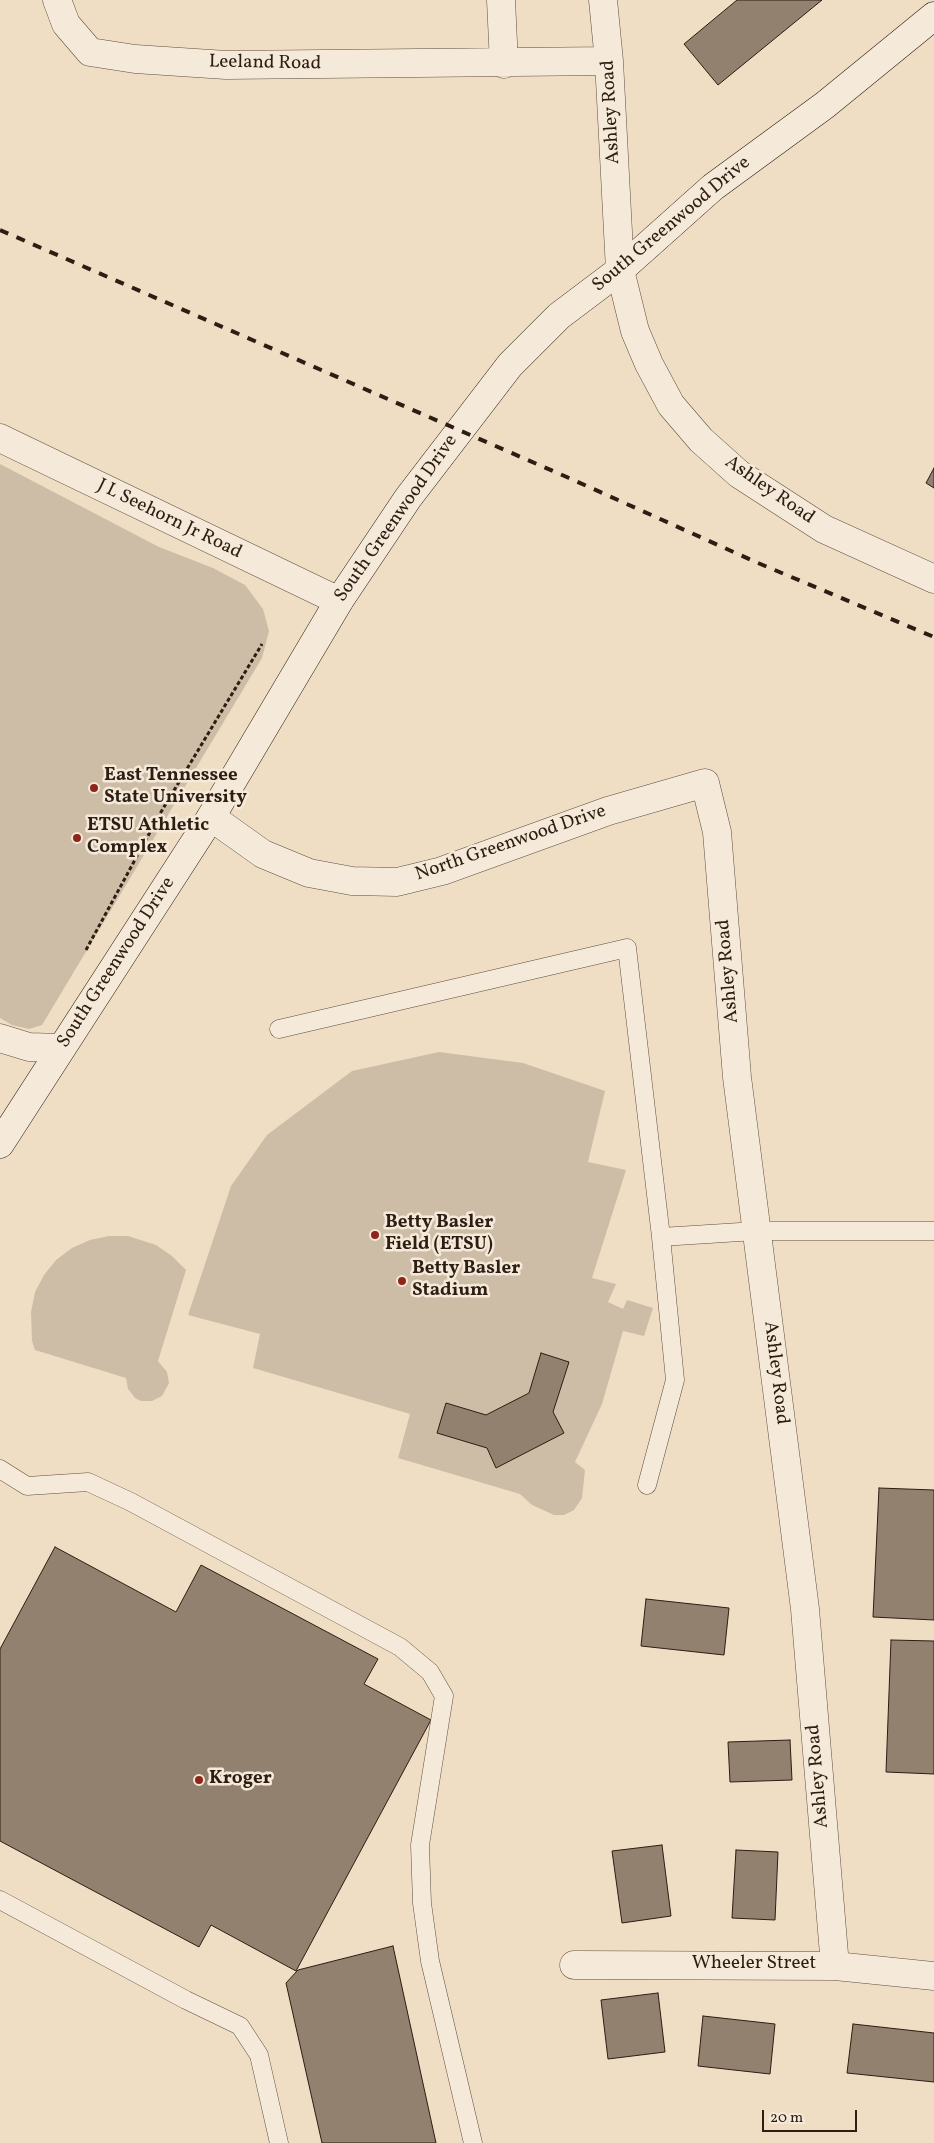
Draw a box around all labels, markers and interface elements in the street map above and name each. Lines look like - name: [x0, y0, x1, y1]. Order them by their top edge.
- street label: Leeland Road: [209, 52, 321, 76]
- street label: Ashley Road: [598, 59, 626, 165]
- street label: South Greenwood Drive: [588, 152, 756, 298]
- street label: South Greenwood Drive: [331, 431, 463, 607]
- street label: Ashley Road: [720, 452, 818, 530]
- street label: J L Seehorn Jr Road: [93, 475, 245, 565]
- place label: East Tennessee State University: [104, 766, 247, 810]
- marker: East Tennessee State University: [88, 782, 100, 794]
- street label: North Greenwood Drive: [413, 801, 609, 887]
- place label: ETSU Athletic Complex: [87, 816, 209, 860]
- marker: ETSU Athletic Complex: [71, 832, 83, 844]
- street label: South Greenwood Drive: [53, 873, 181, 1053]
- street label: Ashley Road: [713, 918, 745, 1024]
- place label: Betty Basler Field (ETSU): [385, 1213, 493, 1257]
- marker: Betty Basler Field (ETSU): [369, 1229, 381, 1241]
- place label: Betty Basler Stadium: [412, 1259, 520, 1303]
- marker: Betty Basler Stadium: [396, 1275, 408, 1287]
- street label: Ashley Road: [757, 1320, 793, 1426]
- street label: Ashley Road: [803, 1723, 835, 1829]
- place label: Kroger: [209, 1769, 272, 1791]
- marker: Kroger: [193, 1774, 205, 1786]
- street label: Wheeler Street: [692, 1954, 816, 1976]
- scale bar: [764, 2100, 859, 2132]
- text: 20 m: [770, 2108, 803, 2129]

